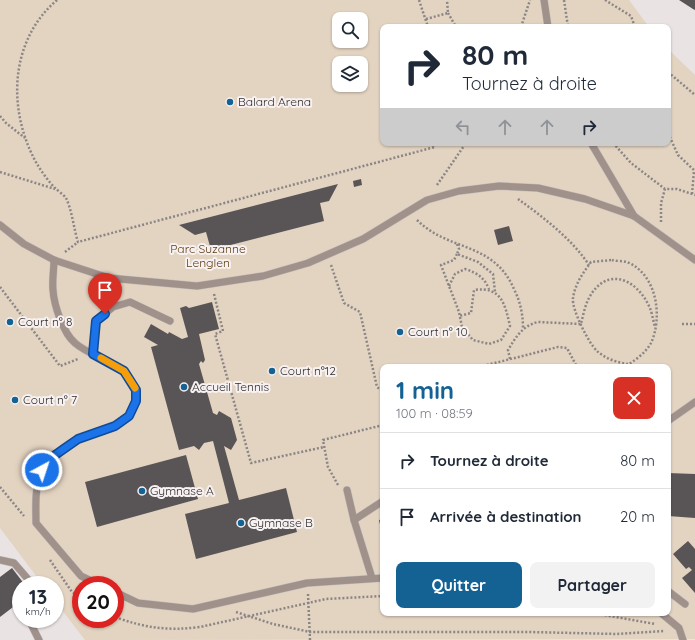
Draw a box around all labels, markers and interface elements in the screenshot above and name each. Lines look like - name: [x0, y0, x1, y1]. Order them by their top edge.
- map controls: [332, 12, 368, 92]
- button: search: [332, 12, 368, 48]
- text: 80 m: [462, 37, 528, 72]
- icon: right: [396, 40, 448, 92]
- button: layers: [332, 56, 368, 92]
- text: Tournez à droite: [462, 72, 597, 95]
- place label: Balard Arena: [238, 94, 311, 109]
- marker: Balard Arena: [225, 97, 235, 107]
- icon: left: [452, 116, 474, 138]
- icon: ahead: [494, 116, 516, 138]
- icon: ahead: [536, 116, 558, 138]
- icon: right: [578, 116, 600, 138]
- park label: Parc Suzanne Lenglen: [170, 241, 246, 270]
- pin: [88, 273, 122, 314]
- icon: arrive: [94, 279, 116, 301]
- place label: Court n° 8: [18, 314, 73, 329]
- marker: Court n° 8: [5, 317, 15, 327]
- place label: Court n° 10: [408, 324, 468, 339]
- marker: Court n° 10: [395, 327, 405, 337]
- place label: Court n°12: [280, 363, 336, 378]
- marker: Court n°12: [267, 366, 277, 376]
- text: 1 min: [396, 375, 454, 405]
- button: close: [613, 377, 655, 419]
- place label: Accueil Tennis: [192, 379, 269, 394]
- marker: Accueil Tennis: [179, 382, 189, 392]
- place label: Court n° 7: [23, 392, 77, 407]
- marker: Court n° 7: [10, 395, 20, 405]
- text: 100 m · 08:59: [396, 405, 473, 421]
- position arrow: [21, 449, 63, 491]
- icon: right: [396, 450, 418, 472]
- text: Tournez à droite: [430, 451, 549, 470]
- text: 80 m: [620, 451, 655, 470]
- place label: Gymnase A: [150, 483, 214, 498]
- marker: Gymnase A: [137, 486, 147, 496]
- icon: arrive: [396, 506, 418, 528]
- text: Arrivée à destination: [430, 507, 582, 526]
- text: 20 m: [620, 507, 655, 526]
- place label: Gymnase B: [249, 515, 313, 530]
- marker: Gymnase B: [236, 518, 246, 528]
- button: Quitter: [396, 562, 522, 608]
- button: Partager: [530, 562, 655, 608]
- speed limit sign: 20: [72, 576, 124, 628]
- text: 13: [29, 584, 47, 609]
- text: km/h: [25, 605, 51, 618]

